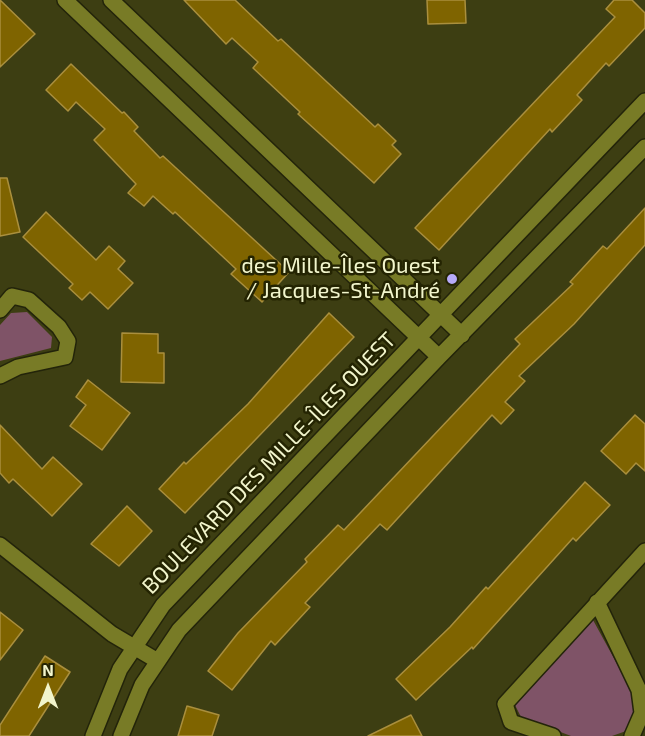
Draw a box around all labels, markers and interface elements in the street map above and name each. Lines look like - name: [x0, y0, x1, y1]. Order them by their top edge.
- place label: des Mille-Îles Ouest / Jacques-St-André: [241, 253, 440, 304]
- marker: des Mille-Îles Ouest / Jacques-St-André: [445, 272, 459, 286]
- street label: BOULEVARD DES MILLE-ÎLES OUEST: [137, 327, 401, 599]
- north arrow: [18, 658, 78, 718]
- text: N: [42, 660, 54, 679]

